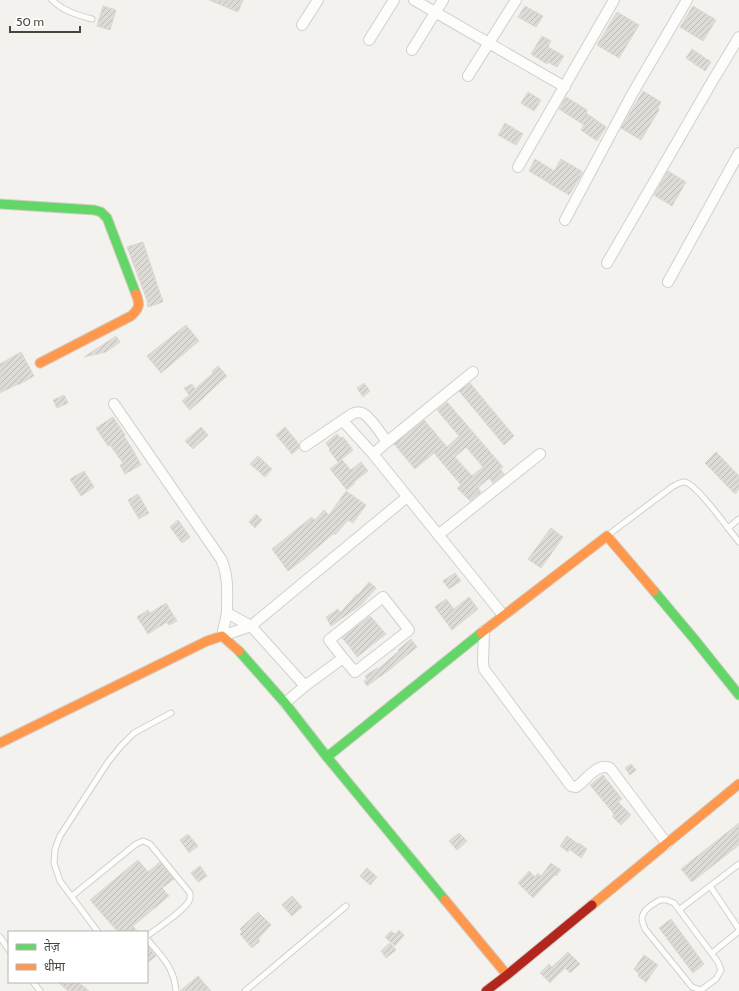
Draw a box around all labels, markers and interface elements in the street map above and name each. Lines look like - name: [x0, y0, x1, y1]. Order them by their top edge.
- scale bar: [10, 8, 80, 34]
- text: 50 m: [16, 14, 44, 29]
- legend: [8, 931, 148, 983]
- text: तेज़: [44, 939, 61, 954]
- text: धीमा: [44, 959, 66, 974]

